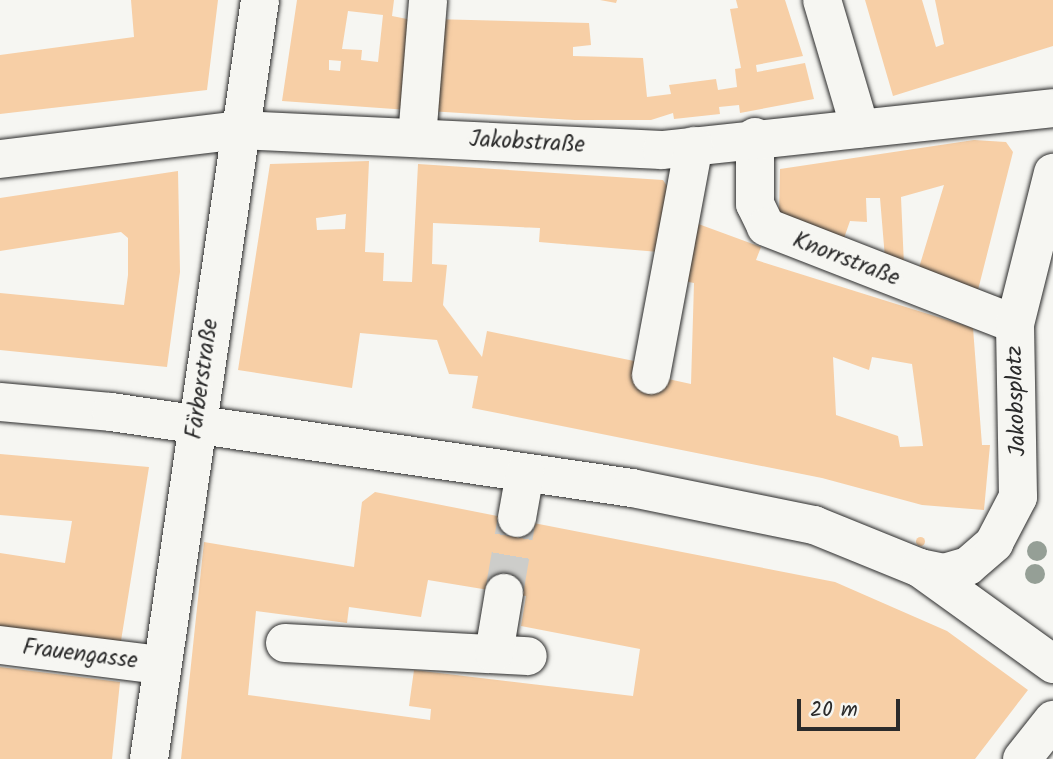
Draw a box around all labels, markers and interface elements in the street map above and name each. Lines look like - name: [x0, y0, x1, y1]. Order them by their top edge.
- street label: Jakobstraße: [468, 126, 586, 160]
- street label: Knorrstraße: [789, 227, 903, 293]
- street label: Färberstraße: [181, 317, 225, 441]
- street label: Jakobsplatz: [1001, 345, 1033, 457]
- street label: Frauengasse: [21, 634, 139, 676]
- scale bar: [801, 686, 904, 730]
- text: 20 m: [810, 694, 858, 727]

